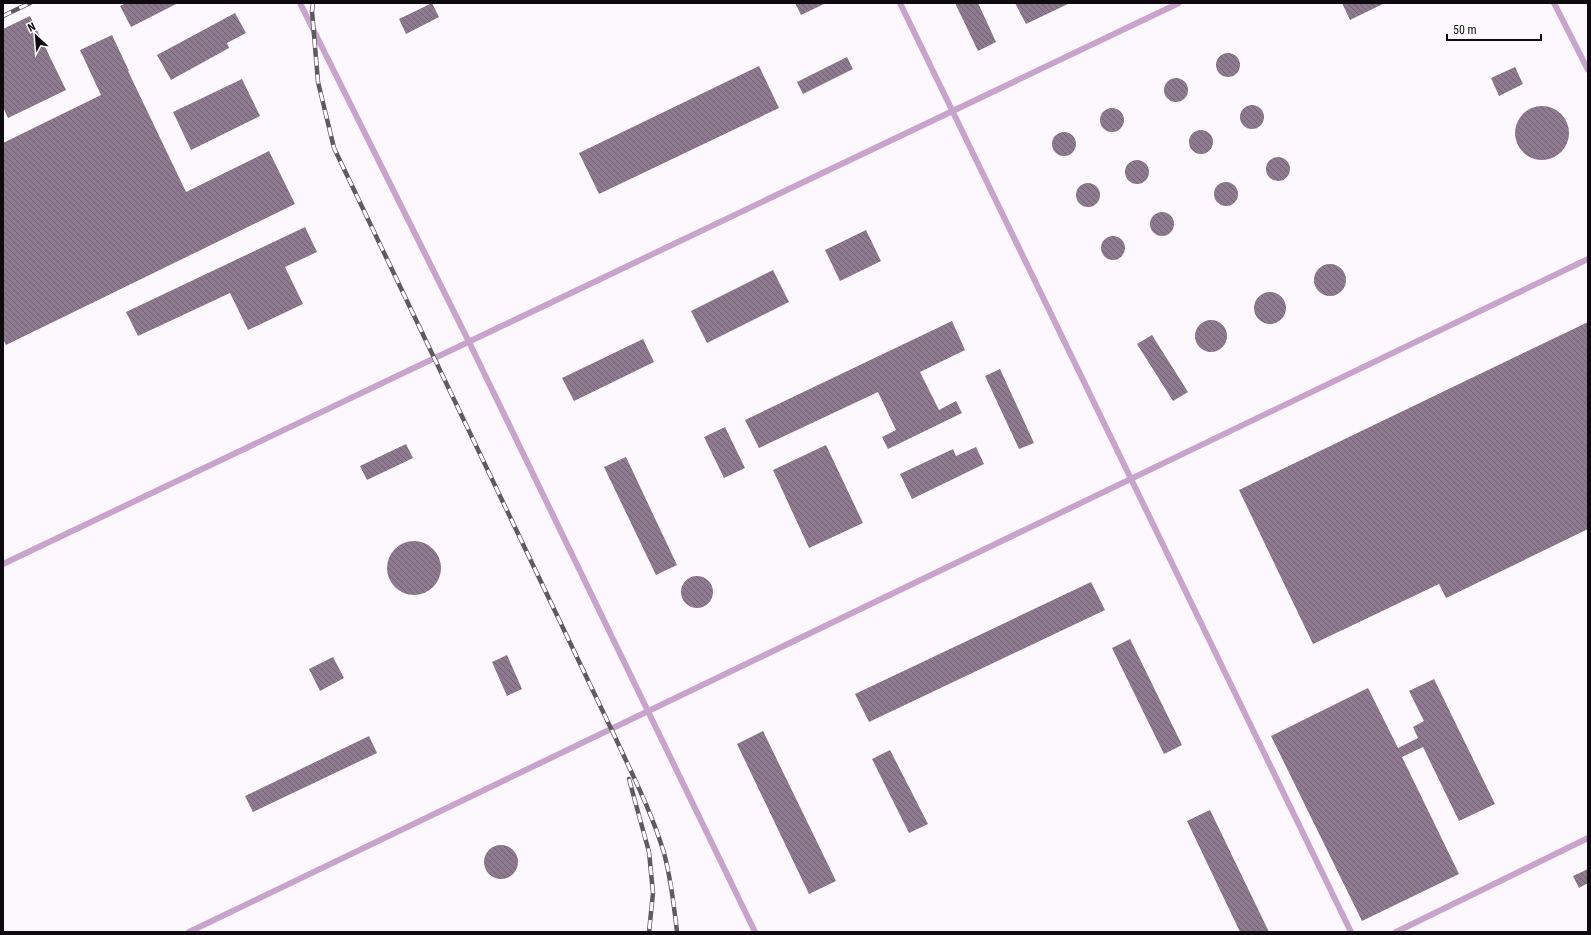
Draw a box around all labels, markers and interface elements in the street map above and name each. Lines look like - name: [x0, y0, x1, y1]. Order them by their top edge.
- north arrow: [16, 16, 56, 56]
- scale bar: [1447, 16, 1541, 42]
- text: N: [26, 20, 38, 35]
- text: 50 m: [1453, 23, 1477, 37]

